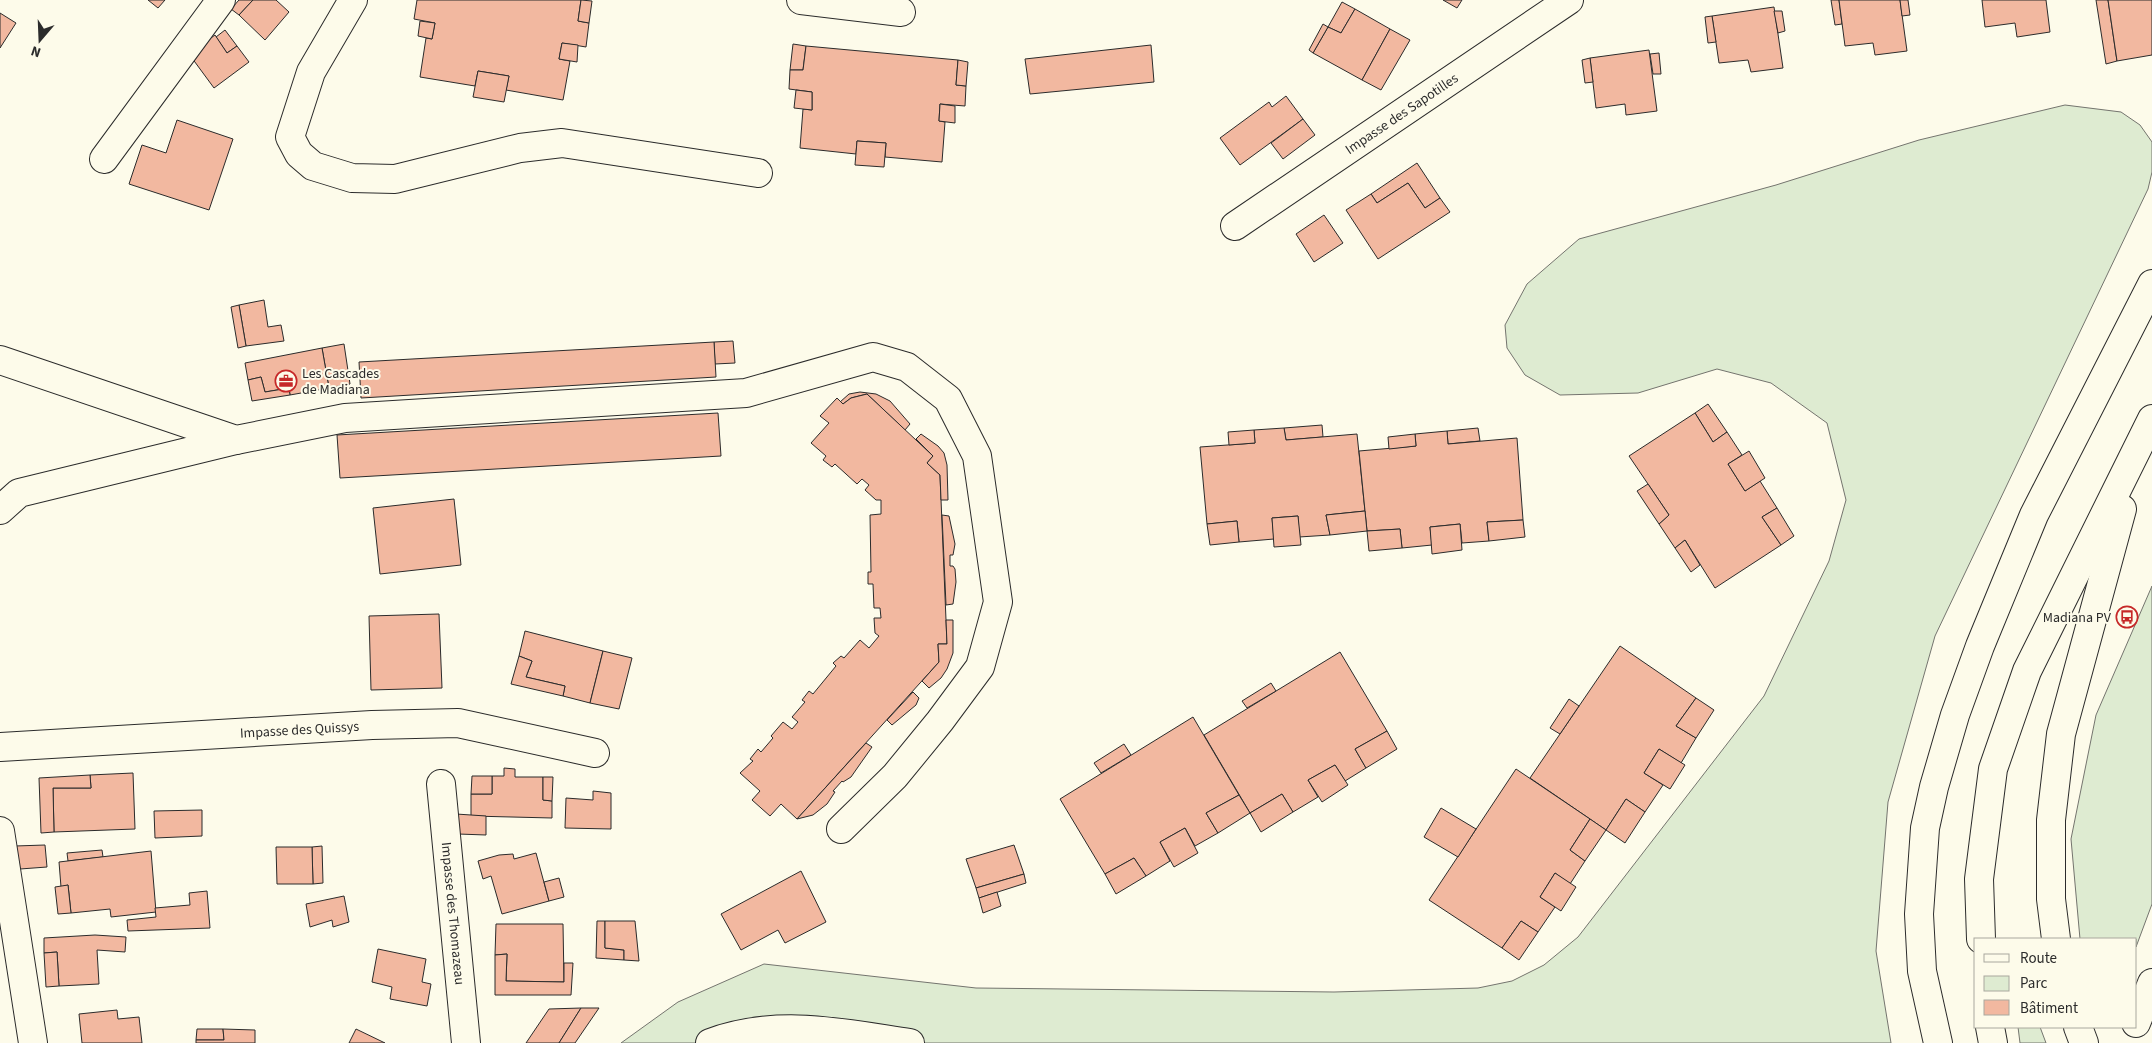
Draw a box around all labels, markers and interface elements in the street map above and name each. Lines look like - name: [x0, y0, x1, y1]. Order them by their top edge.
- north arrow: [15, 15, 65, 65]
- text: N: [28, 40, 44, 62]
- street label: Impasse des Sapotilles: [1341, 69, 1463, 160]
- place label: Les Cascades de Madiana: [302, 364, 379, 400]
- office icon: Les Cascades de Madiana: [274, 369, 298, 393]
- bus stop icon: Madiana PV: [2115, 605, 2139, 629]
- place label: Madiana PV: [2043, 608, 2112, 628]
- street label: Impasse des Quissys: [239, 717, 360, 744]
- street label: Impasse des Thomazeau: [436, 841, 469, 986]
- legend: [1974, 938, 2137, 1028]
- text: Route: [2020, 948, 2057, 969]
- text: Parc: [2020, 973, 2047, 994]
- text: Bâtiment: [2020, 998, 2078, 1019]

